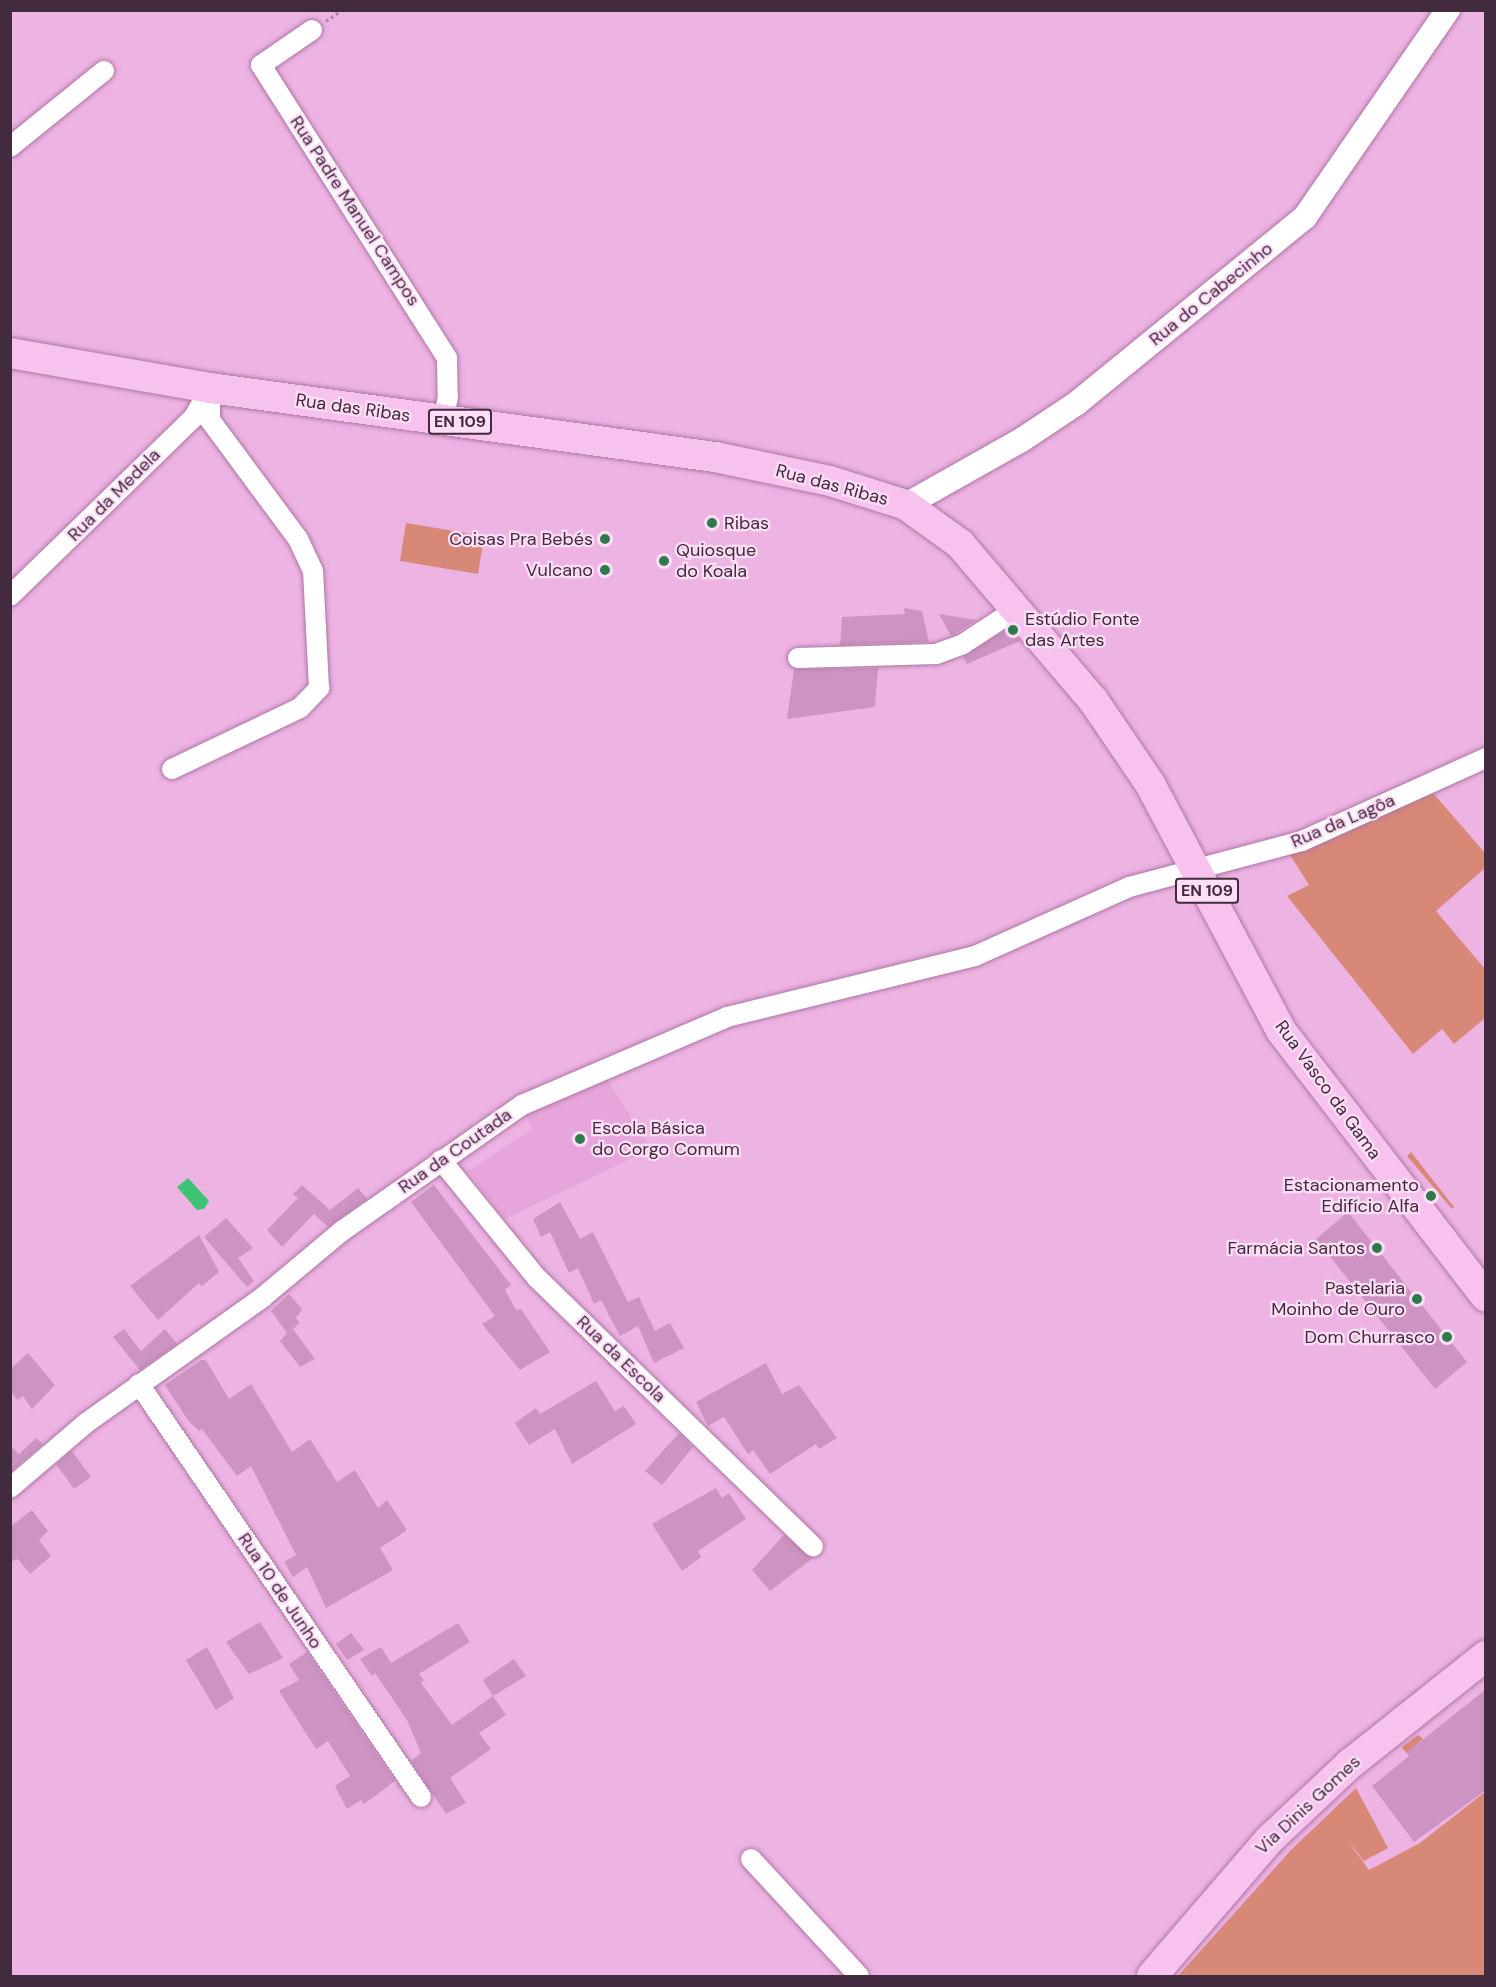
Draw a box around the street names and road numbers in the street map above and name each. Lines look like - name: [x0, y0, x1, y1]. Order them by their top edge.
- street label: Rua Padre Manuel Campos: [285, 112, 425, 310]
- street label: Rua do Cabecinho: [1145, 238, 1277, 350]
- street label: Rua das Ribas: [294, 389, 412, 427]
- road number: EN 109: [427, 409, 493, 435]
- street label: Rua da Medela: [63, 444, 165, 546]
- street label: Rua das Ribas: [773, 460, 891, 510]
- street label: Rua da Lagôa: [1288, 789, 1398, 853]
- road number: EN 109: [1174, 878, 1240, 904]
- street label: Rua Vasco da Gama: [1270, 1016, 1386, 1164]
- street label: Rua da Coutada: [394, 1104, 516, 1198]
- street label: Rua da Escola: [572, 1311, 670, 1407]
- street label: Rua 10 de Junho: [233, 1529, 327, 1653]
- street label: Via Dinis Gomes: [1251, 1751, 1365, 1859]

